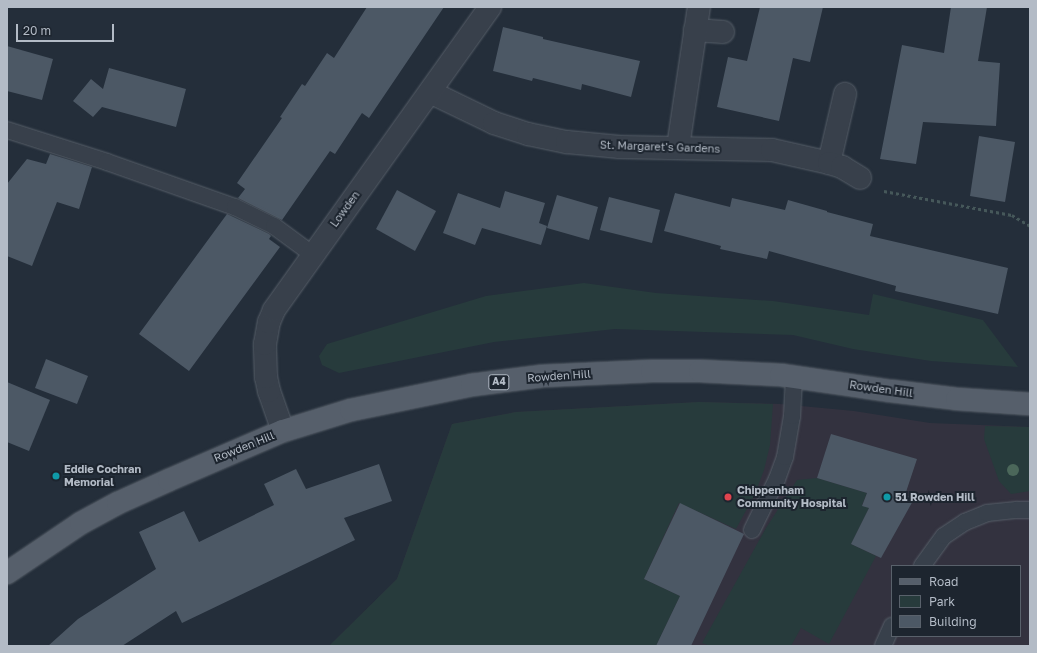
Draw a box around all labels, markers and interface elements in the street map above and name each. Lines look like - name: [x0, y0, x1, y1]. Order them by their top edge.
- scale bar: [18, 16, 116, 42]
- text: 20 m: [23, 23, 51, 38]
- street label: St. Margaret's Gardens: [600, 138, 720, 156]
- street label: Lowden: [328, 188, 362, 230]
- street label: Rowden Hill: [527, 367, 591, 385]
- road number: A4: [488, 374, 510, 390]
- street label: Rowden Hill: [849, 378, 913, 400]
- street label: Rowden Hill: [212, 429, 276, 465]
- place label: Eddie Cochran Memorial: [64, 463, 141, 489]
- marker: Eddie Cochran Memorial: [51, 471, 61, 481]
- place label: Chippenham Community Hospital: [737, 484, 846, 510]
- place label: 51 Rowden Hill: [895, 490, 975, 504]
- marker: Chippenham Community Hospital: [722, 491, 734, 503]
- marker: 51 Rowden Hill: [882, 492, 892, 502]
- legend: [891, 565, 1021, 637]
- text: Road: [929, 574, 958, 589]
- text: Park: [929, 594, 955, 609]
- text: Building: [929, 614, 977, 629]

